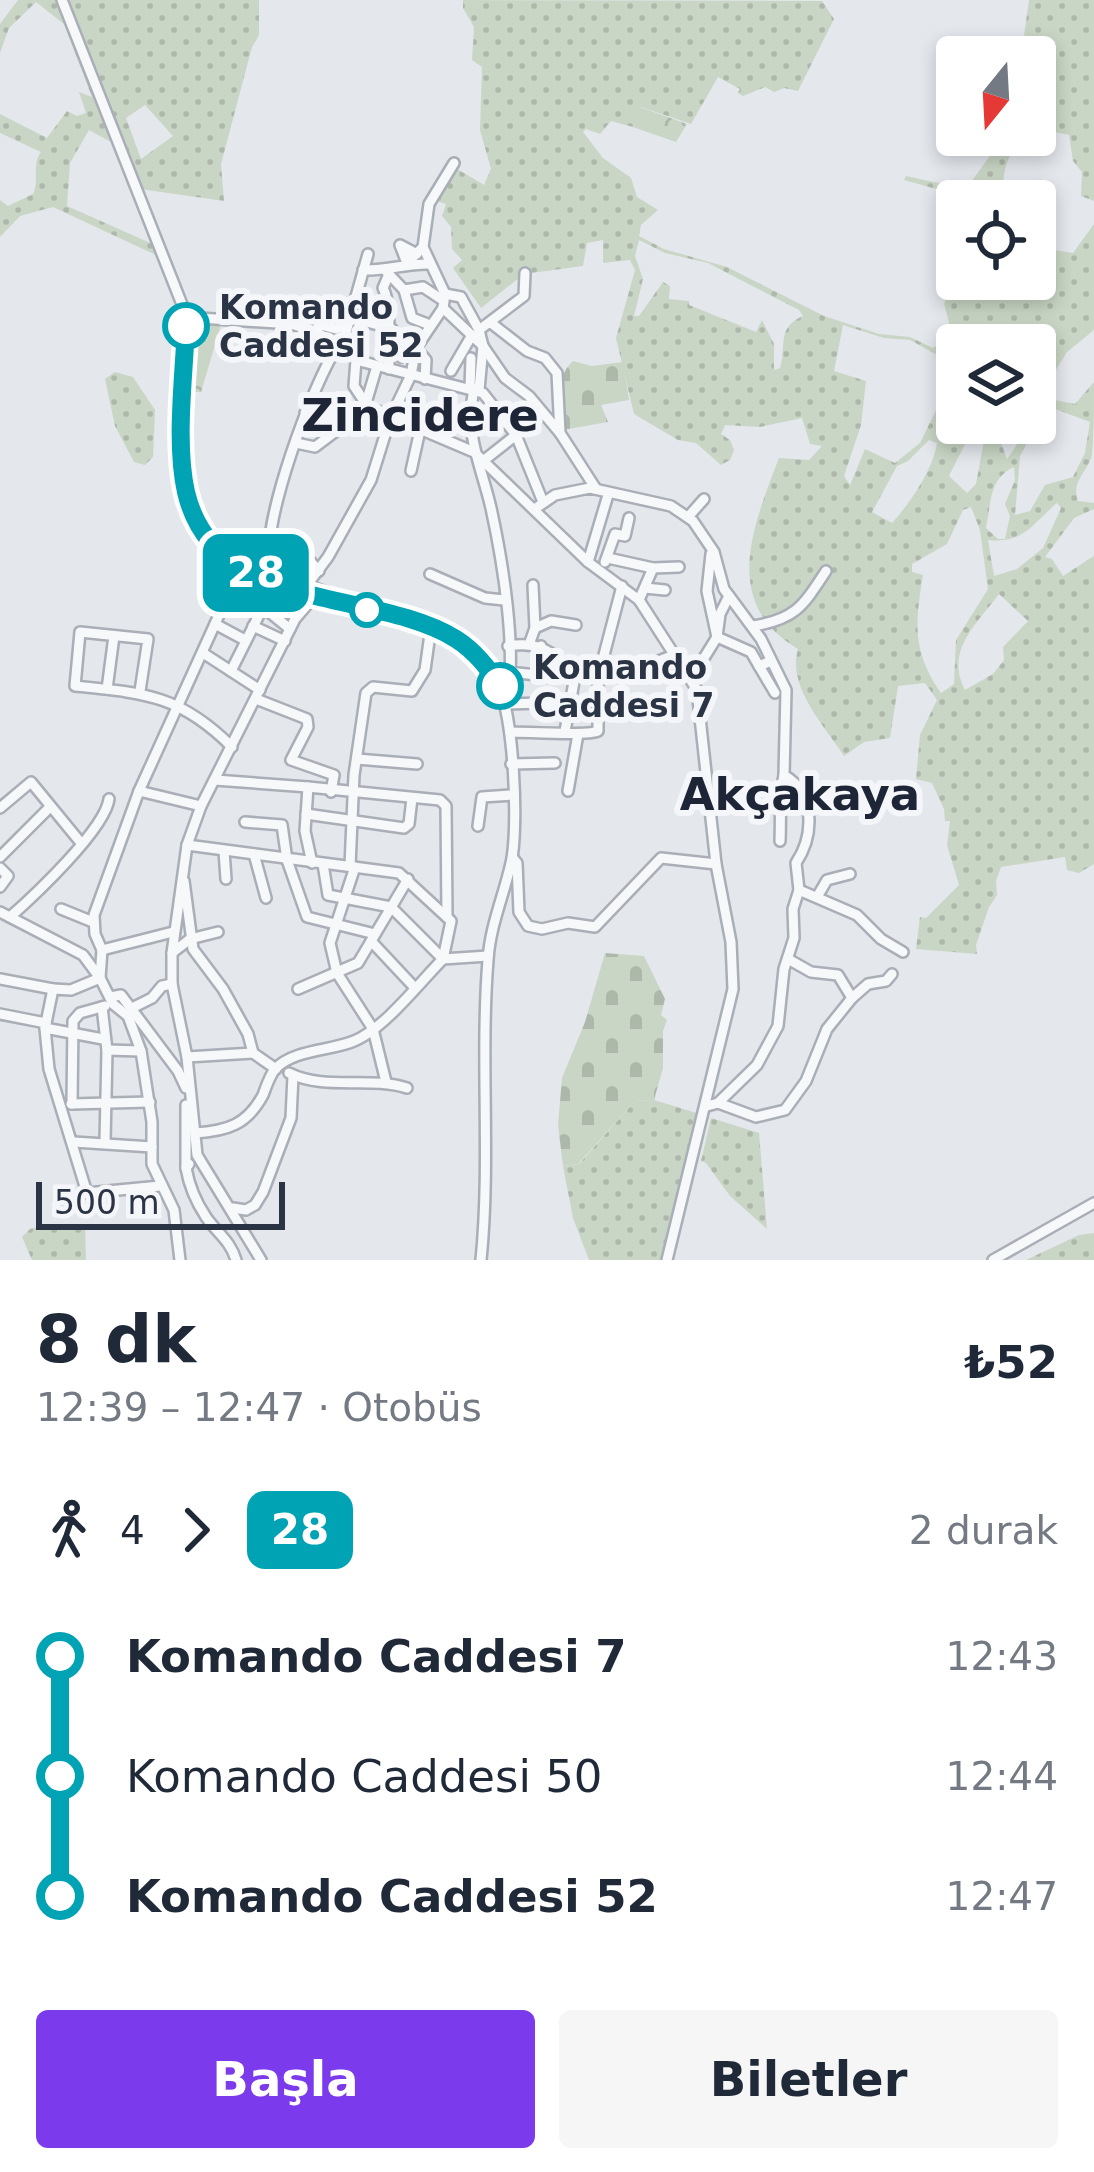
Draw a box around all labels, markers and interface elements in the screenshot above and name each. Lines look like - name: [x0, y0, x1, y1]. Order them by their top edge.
- north arrow: [936, 36, 1056, 156]
- map controls: [936, 36, 1056, 444]
- button: locate: [936, 180, 1056, 300]
- place label: Komando Caddesi 52: [219, 288, 423, 365]
- marker: Komando Caddesi 52: [164, 304, 208, 348]
- button: layers: [936, 324, 1056, 444]
- district label: Zincidere: [301, 389, 539, 442]
- line badge: 28: [202, 534, 310, 612]
- text: 28: [227, 548, 285, 597]
- unlabelled marker: [351, 594, 383, 626]
- place label: Komando Caddesi 7: [533, 648, 715, 725]
- marker: Komando Caddesi 7: [478, 664, 522, 708]
- district label: Akçakaya: [680, 768, 920, 821]
- scale bar: [36, 1176, 285, 1229]
- text: 500 m: [54, 1183, 160, 1222]
- text: 8 dk: [36, 1301, 196, 1378]
- text: ₺52: [964, 1336, 1058, 1389]
- text: 12:39 – 12:47 · Otobüs: [36, 1385, 482, 1430]
- icon: walk: [36, 1497, 102, 1563]
- icon: forward: [163, 1497, 229, 1563]
- text: 28: [271, 1505, 329, 1554]
- text: 4: [120, 1508, 145, 1553]
- text: 2 durak: [909, 1508, 1058, 1553]
- text: Komando Caddesi 7: [126, 1630, 627, 1683]
- text: 12:43: [946, 1634, 1058, 1679]
- text: Komando Caddesi 50: [126, 1750, 602, 1803]
- text: 12:44: [946, 1754, 1058, 1799]
- text: Komando Caddesi 52: [126, 1870, 658, 1923]
- text: 12:47: [946, 1874, 1058, 1919]
- button: Başla: [36, 2010, 535, 2148]
- button: Biletler: [559, 2010, 1058, 2148]

